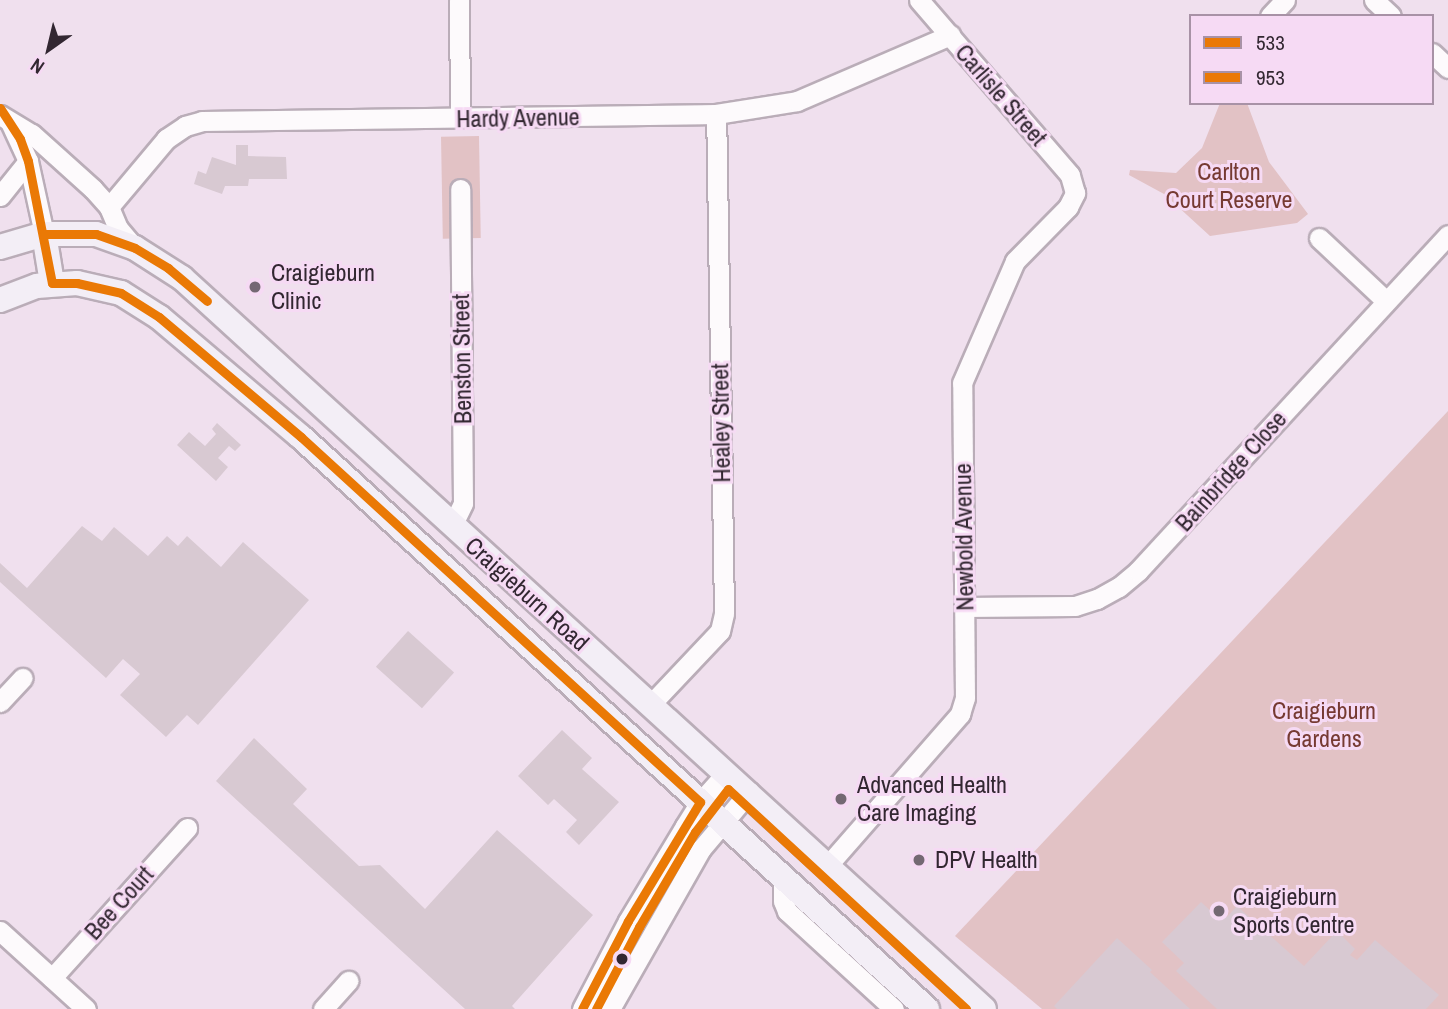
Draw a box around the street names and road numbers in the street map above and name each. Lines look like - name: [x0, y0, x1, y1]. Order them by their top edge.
- street label: Carlisle Street: [949, 39, 1053, 151]
- street label: Hardy Avenue: [456, 103, 580, 133]
- street label: Benston Street: [446, 294, 478, 424]
- street label: Healey Street: [706, 363, 736, 483]
- street label: Bainbridge Close: [1169, 405, 1293, 537]
- street label: Newbold Avenue: [948, 463, 980, 611]
- street label: Craigieburn Road: [459, 531, 595, 657]
- street label: Bee Court: [79, 860, 159, 946]

